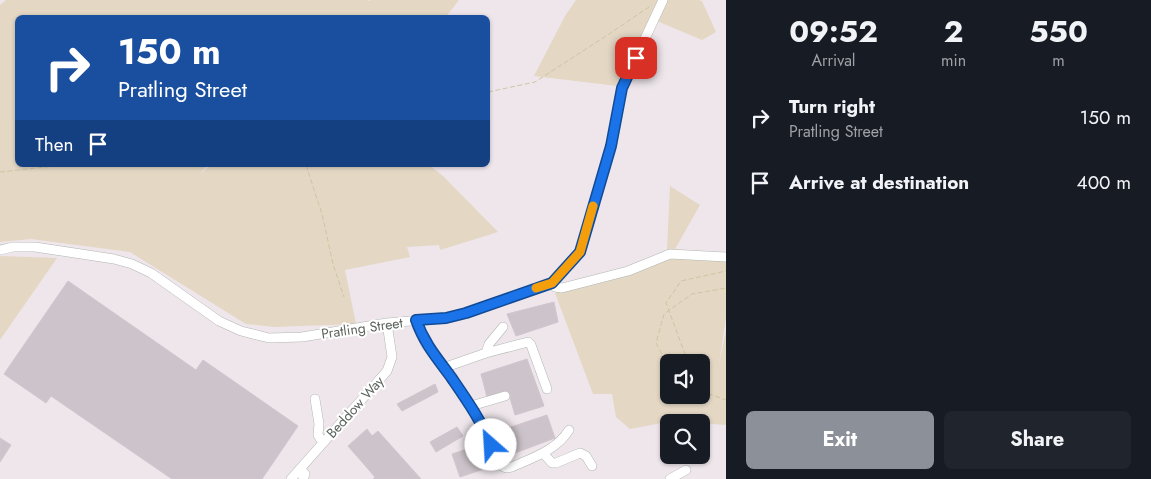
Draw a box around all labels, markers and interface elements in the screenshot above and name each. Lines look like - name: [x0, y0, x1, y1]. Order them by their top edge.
- text: 09:52: [789, 10, 878, 53]
- text: 2: [944, 10, 963, 53]
- text: 550: [1029, 10, 1088, 53]
- text: 150 m: [118, 27, 221, 77]
- icon: right: [35, 35, 100, 100]
- pin: [615, 37, 657, 79]
- icon: arrive: [622, 44, 650, 72]
- text: Arrival: [811, 49, 856, 72]
- text: min: [941, 49, 966, 72]
- text: m: [1052, 49, 1065, 72]
- text: Pratling Street: [118, 73, 247, 105]
- text: Turn right: [789, 93, 875, 120]
- icon: right: [746, 104, 774, 132]
- text: 150 m: [1080, 104, 1131, 131]
- text: Pratling Street: [789, 120, 883, 143]
- icon: arrive: [84, 130, 112, 158]
- text: Then: [35, 131, 74, 158]
- icon: arrive: [746, 169, 774, 197]
- text: Arrive at destination: [789, 169, 969, 196]
- text: 400 m: [1077, 169, 1131, 196]
- street label: Pratling Street: [320, 312, 405, 344]
- map controls: [660, 354, 710, 464]
- button: sound: [660, 354, 710, 404]
- street label: Beddow Way: [322, 371, 389, 442]
- button: Exit: [746, 411, 934, 469]
- button: Share: [944, 411, 1131, 469]
- button: search: [660, 414, 710, 464]
- position arrow: [464, 418, 516, 470]

